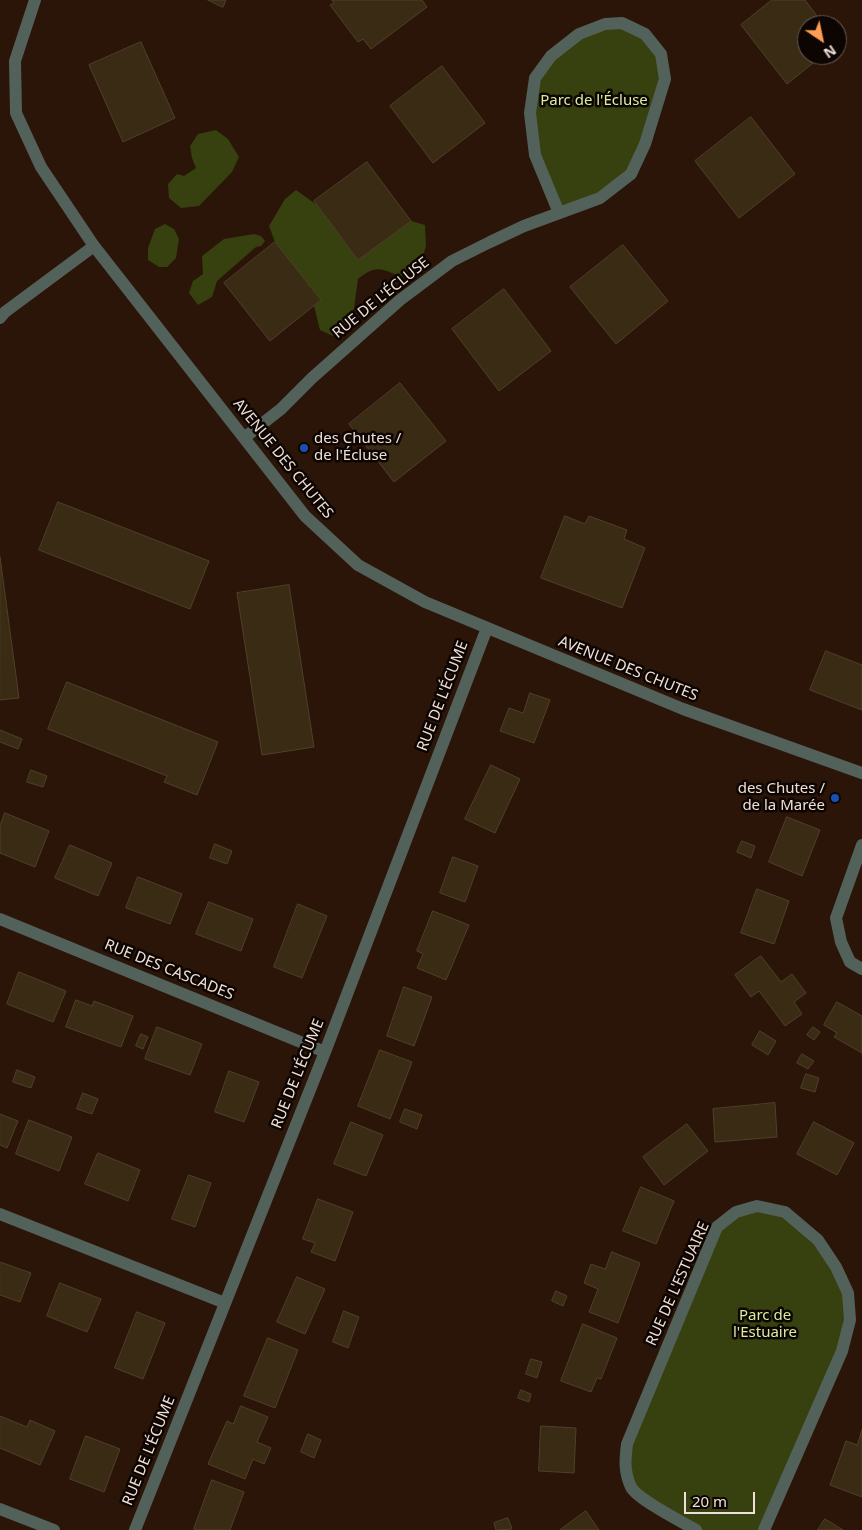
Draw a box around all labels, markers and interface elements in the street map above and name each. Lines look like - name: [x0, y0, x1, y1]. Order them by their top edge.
- north arrow: [797, 15, 847, 65]
- text: N: [820, 41, 840, 63]
- park label: Parc de l'Écluse: [540, 92, 648, 110]
- street label: RUE DE L'ÉCLUSE: [329, 254, 433, 342]
- street label: AVENUE DES CHUTES: [229, 396, 337, 522]
- place label: des Chutes / de l'Écluse: [314, 430, 401, 465]
- marker: des Chutes / de l'Écluse: [298, 442, 310, 454]
- street label: AVENUE DES CHUTES: [556, 633, 700, 705]
- street label: RUE DE L'ÉCUME: [414, 638, 472, 754]
- place label: des Chutes / de la Marée: [738, 780, 825, 815]
- marker: des Chutes / de la Marée: [829, 792, 841, 804]
- street label: RUE DES CASCADES: [102, 936, 236, 1004]
- street label: RUE DE L'ÉCUME: [268, 1017, 328, 1131]
- street label: RUE DE L'ESTUAIRE: [643, 1219, 713, 1349]
- park label: Parc de l'Estuaire: [733, 1307, 797, 1342]
- street label: RUE DE L'ÉCUME: [119, 1394, 179, 1508]
- scale bar: [687, 1482, 758, 1514]
- text: 20 m: [692, 1491, 727, 1511]

